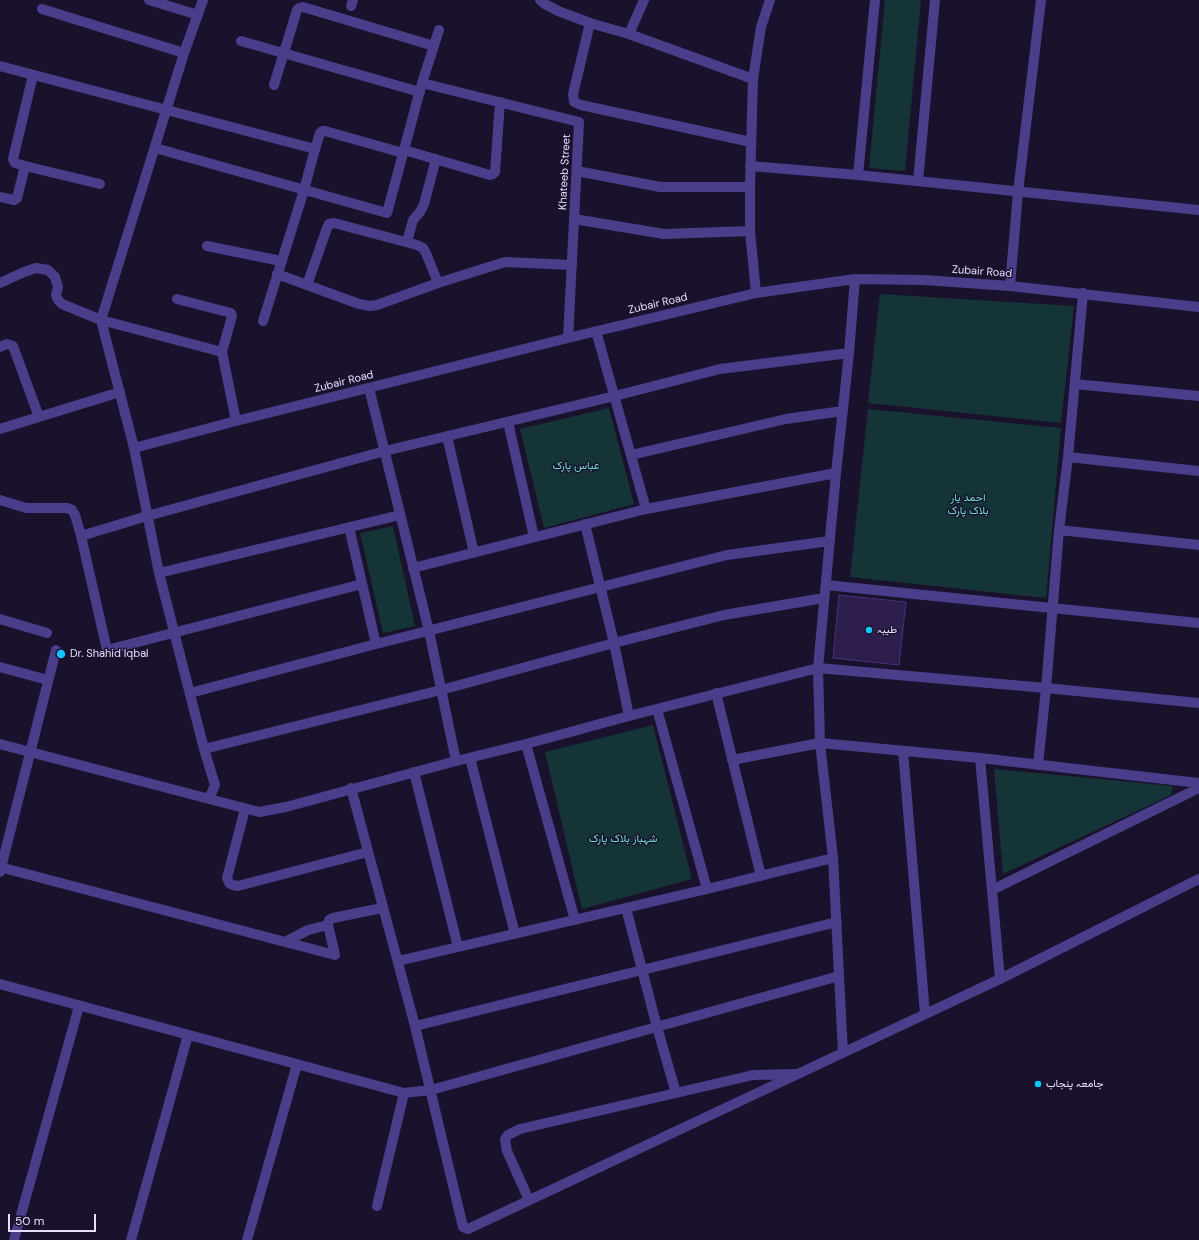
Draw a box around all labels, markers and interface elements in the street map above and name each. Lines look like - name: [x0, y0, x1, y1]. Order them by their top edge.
- street label: Khateeb Street: [556, 134, 574, 210]
- street label: Zubair Road: [951, 263, 1013, 281]
- street label: Zubair Road: [627, 291, 689, 317]
- street label: Zubair Road: [313, 368, 375, 396]
- park label: عباس پارک: [552, 459, 600, 473]
- park label: احمد یار بلاک پارک: [947, 491, 989, 517]
- place label: طیبہ: [877, 623, 897, 637]
- marker: طیبہ: [864, 625, 874, 635]
- place label: Dr. Shahid Iqbal: [70, 647, 149, 661]
- marker: Dr. Shahid Iqbal: [55, 648, 67, 660]
- park label: شہباز بلاک پارک: [589, 832, 657, 846]
- place label: جامعہ پنجاب: [1046, 1077, 1104, 1091]
- marker: جامعہ پنجاب: [1033, 1079, 1043, 1089]
- scale bar: [10, 1206, 98, 1232]
- text: 50 m: [15, 1213, 44, 1229]

